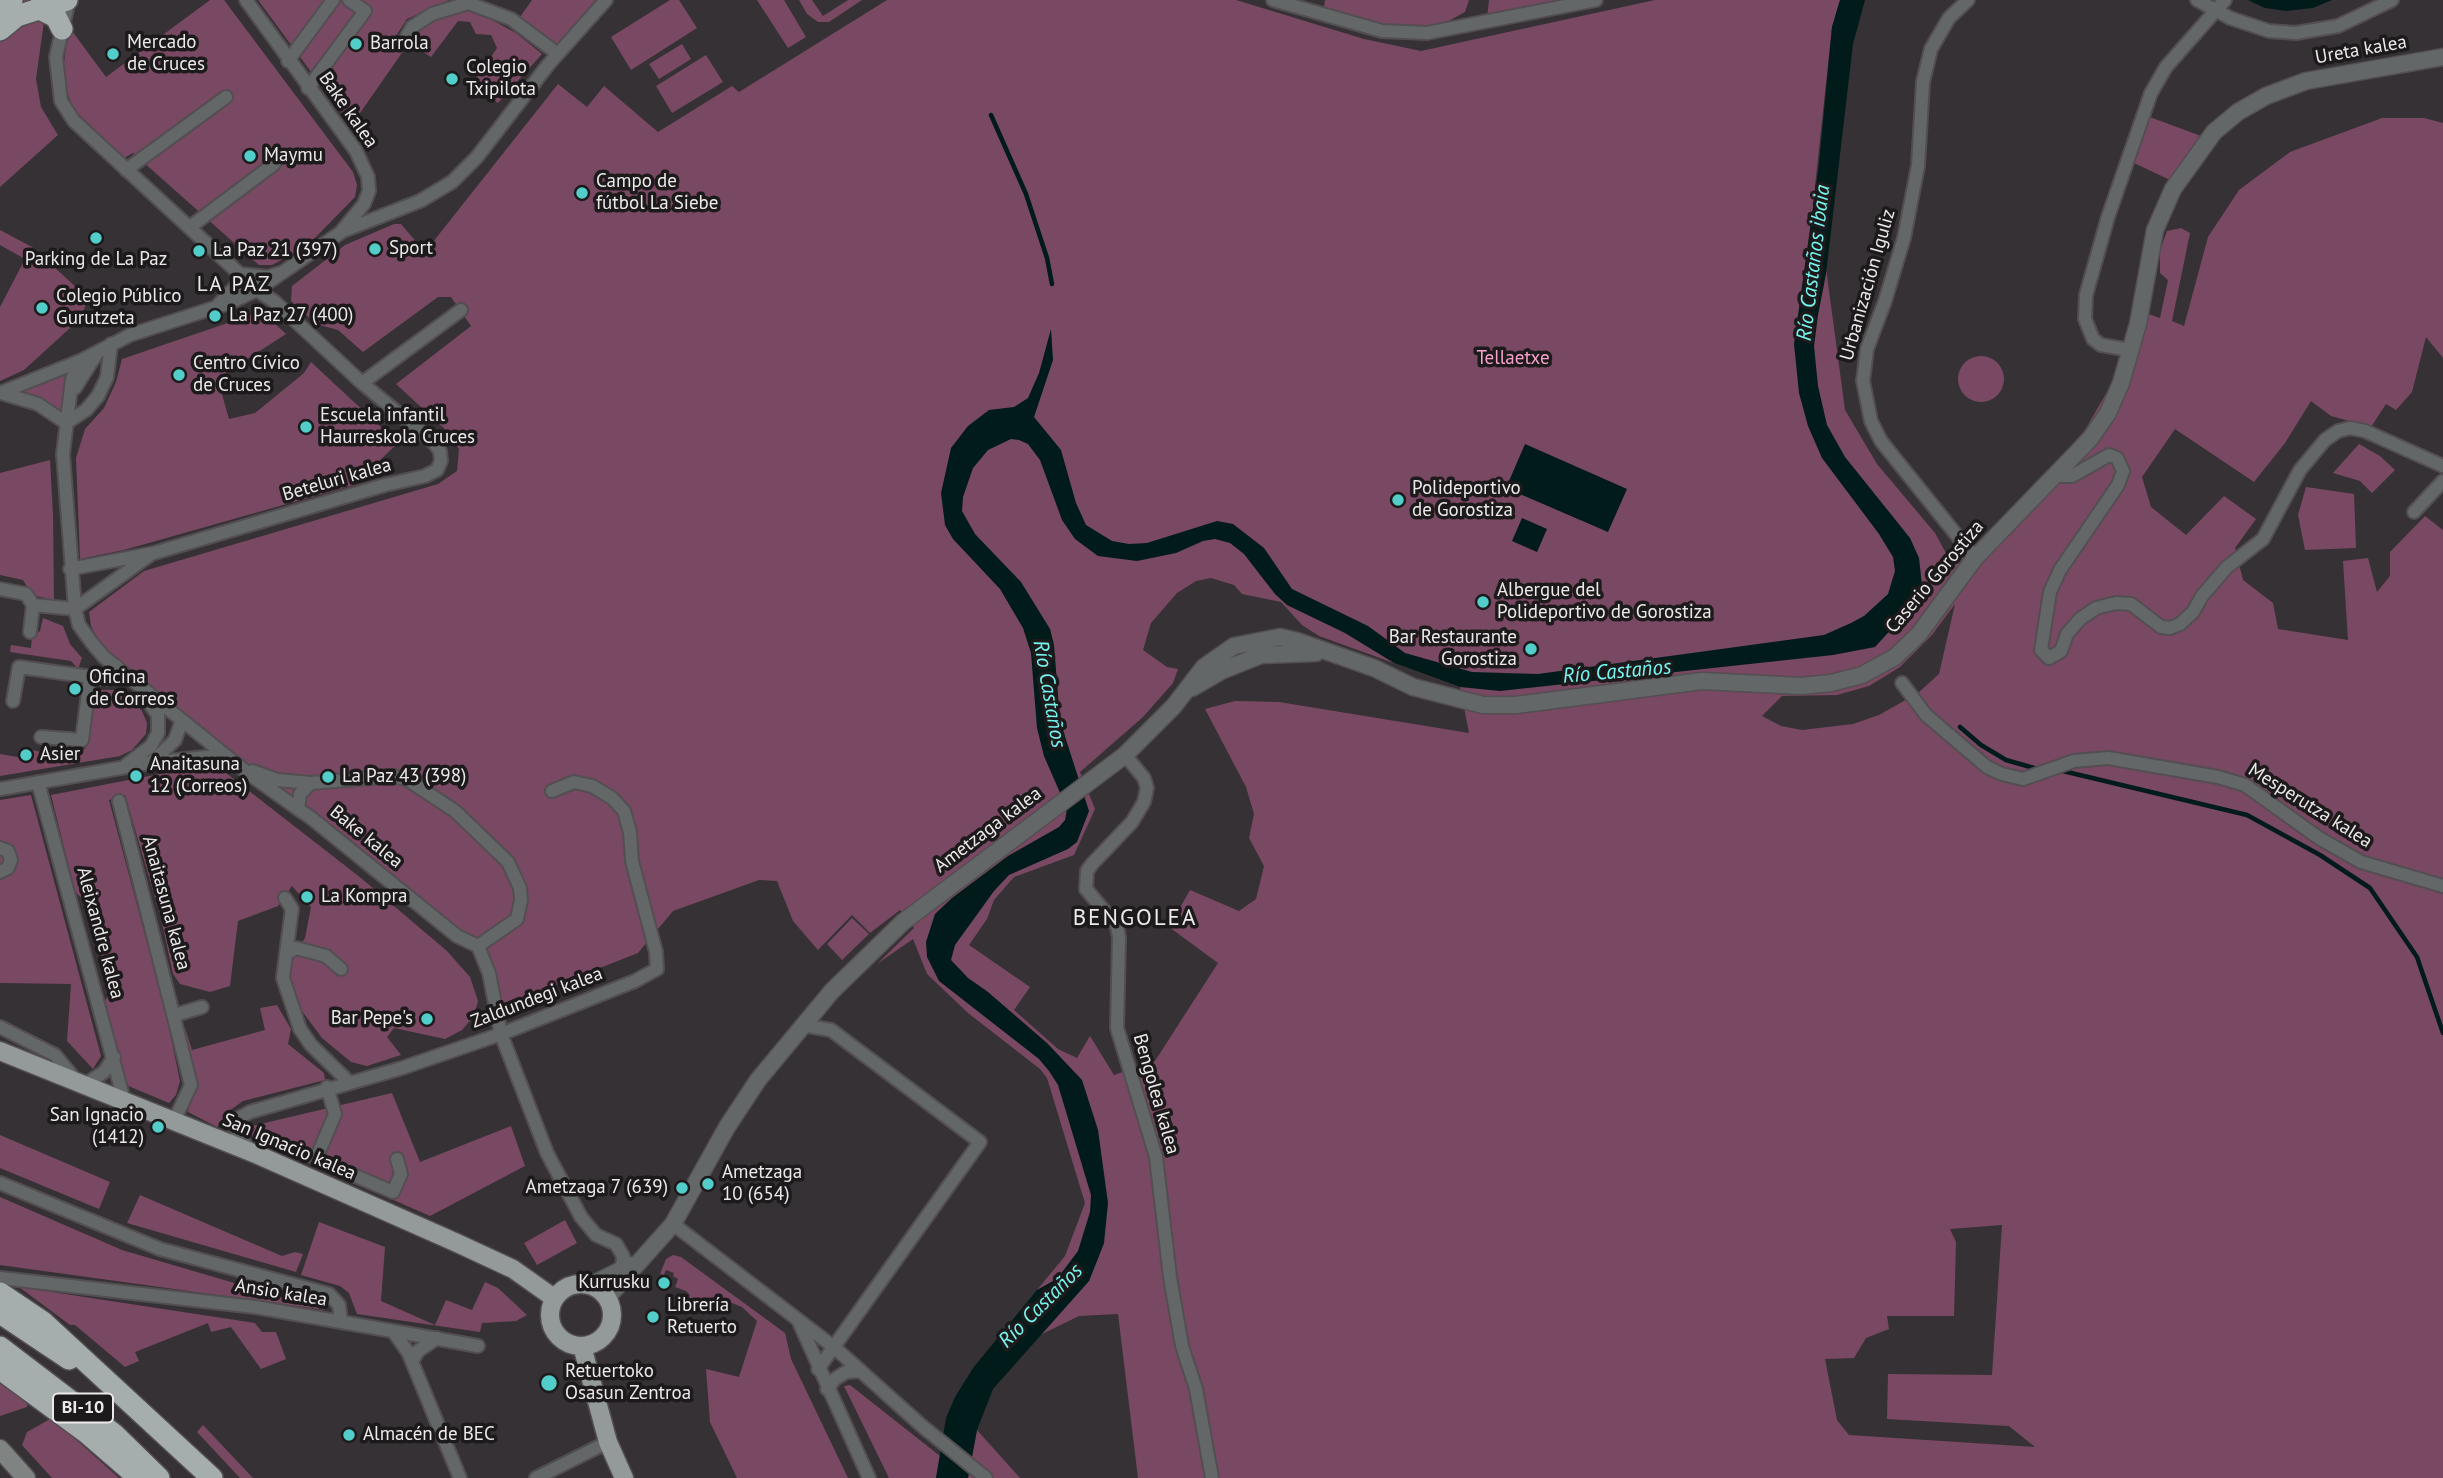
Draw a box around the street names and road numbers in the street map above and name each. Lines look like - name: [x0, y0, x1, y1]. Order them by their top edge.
- street label: Ureta kalea: [2313, 31, 2409, 69]
- street label: Bake kalea: [314, 68, 382, 152]
- street label: Urbanización Iguliz: [1835, 207, 1901, 363]
- street label: Beteluri kalea: [280, 454, 394, 506]
- street label: Caserio Gorostiza: [1881, 516, 1989, 638]
- street label: Mesperutza kalea: [2244, 759, 2376, 853]
- street label: Ametzaga kalea: [930, 782, 1046, 878]
- street label: Bake kalea: [325, 801, 407, 873]
- street label: Anaitasuna kalea: [137, 833, 195, 973]
- street label: Aleixandre kalea: [71, 865, 129, 1001]
- street label: Zaldundegi kalea: [468, 962, 606, 1034]
- street label: Bengolea kalea: [1128, 1031, 1184, 1157]
- street label: San Ignacio kalea: [219, 1109, 359, 1185]
- street label: Ansio kalea: [233, 1274, 329, 1312]
- road number: BI-10: [53, 1394, 113, 1422]

